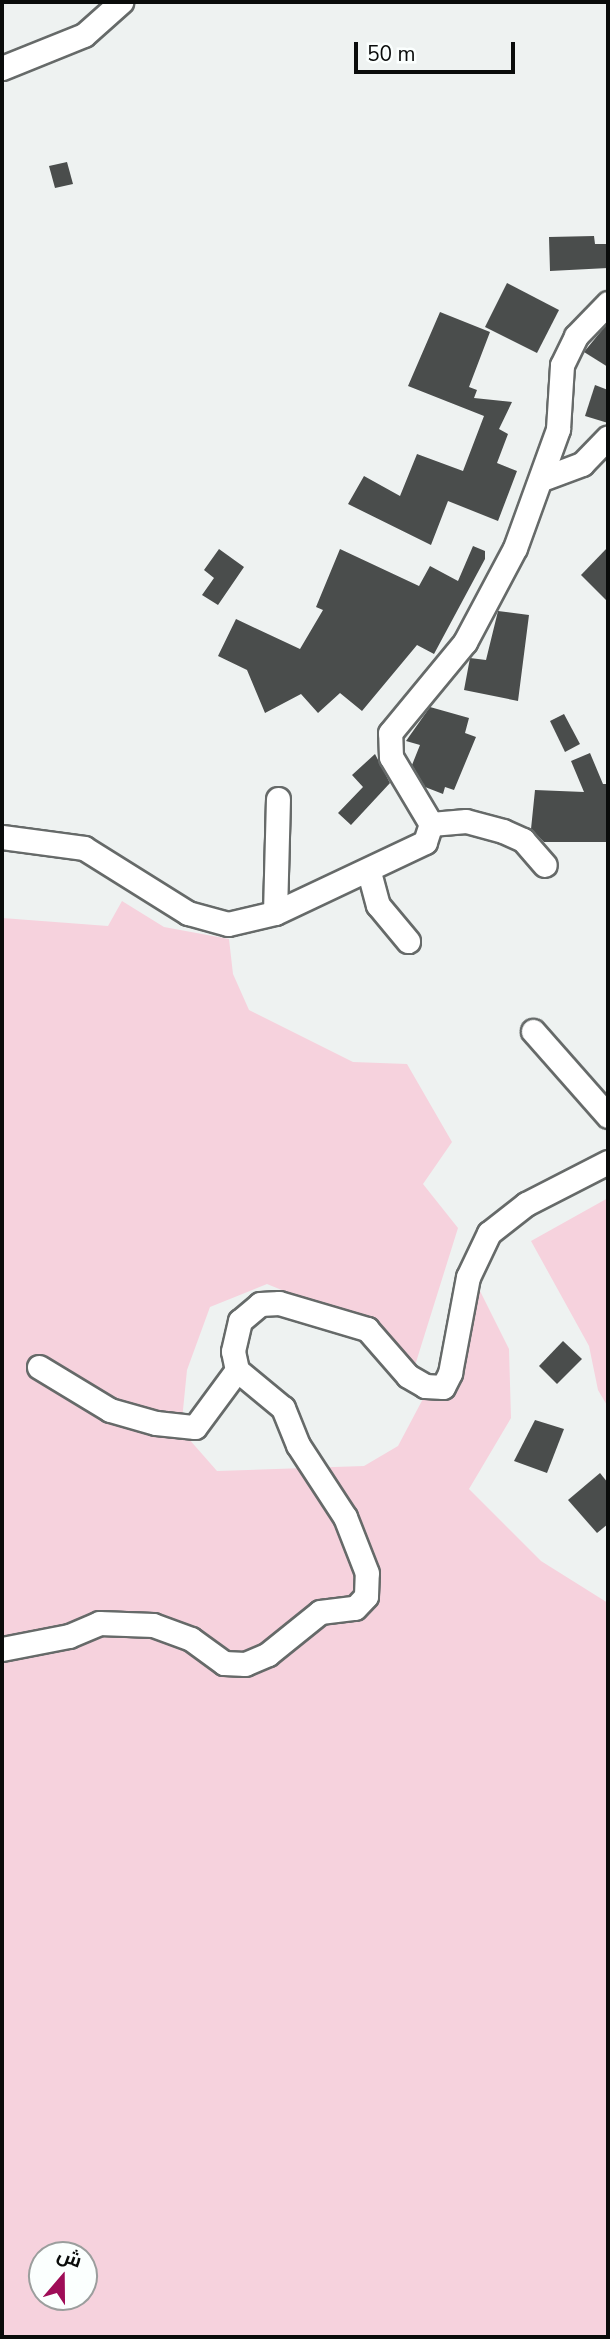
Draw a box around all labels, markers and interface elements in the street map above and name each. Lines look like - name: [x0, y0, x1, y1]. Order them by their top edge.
- scale bar: [358, 28, 519, 72]
- text: 50 m: [367, 40, 416, 68]
- north arrow: [28, 2241, 98, 2311]
- text: ش: [54, 2242, 85, 2275]

